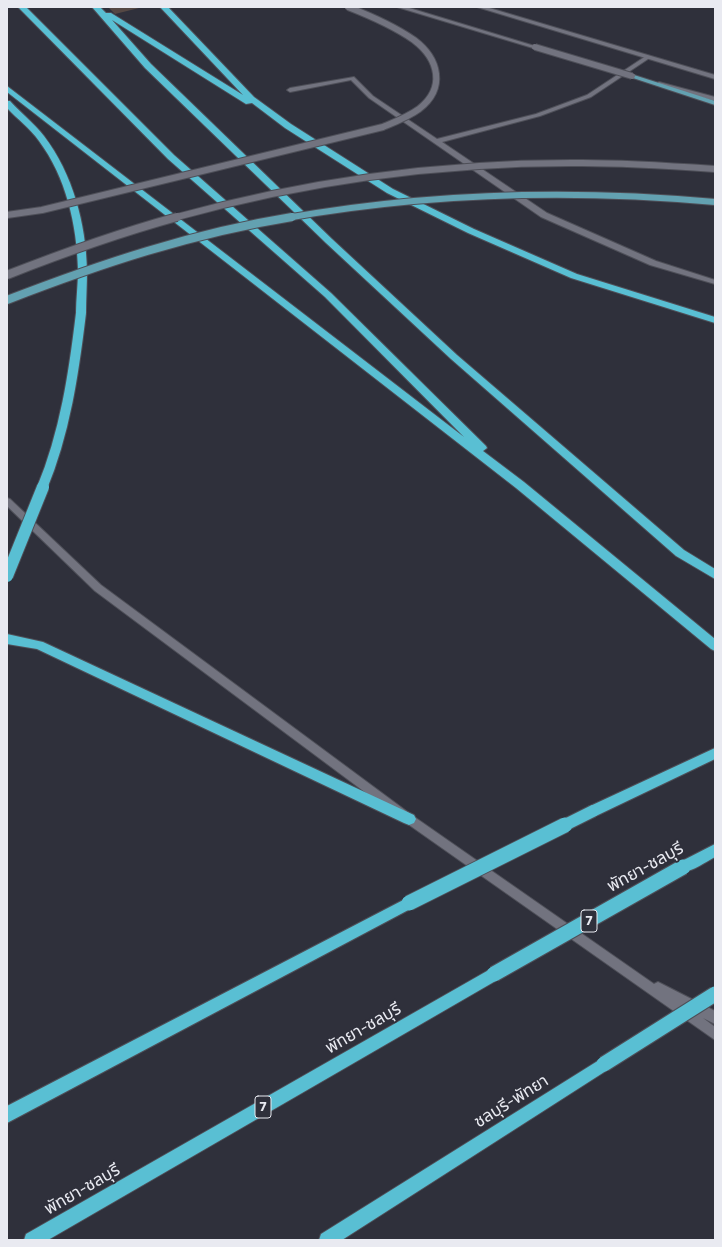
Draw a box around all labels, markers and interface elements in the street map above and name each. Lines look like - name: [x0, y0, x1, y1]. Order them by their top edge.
- street label: พัทยา-ชลบุรี: [603, 838, 687, 896]
- road number: 7: [581, 910, 597, 932]
- street label: พัทยา-ชลบุรี: [322, 998, 404, 1058]
- street label: ชลบุรี-พัทยา: [470, 1070, 552, 1132]
- road number: 7: [255, 1096, 271, 1118]
- street label: พัทยา-ชลบุรี: [41, 1159, 123, 1219]

